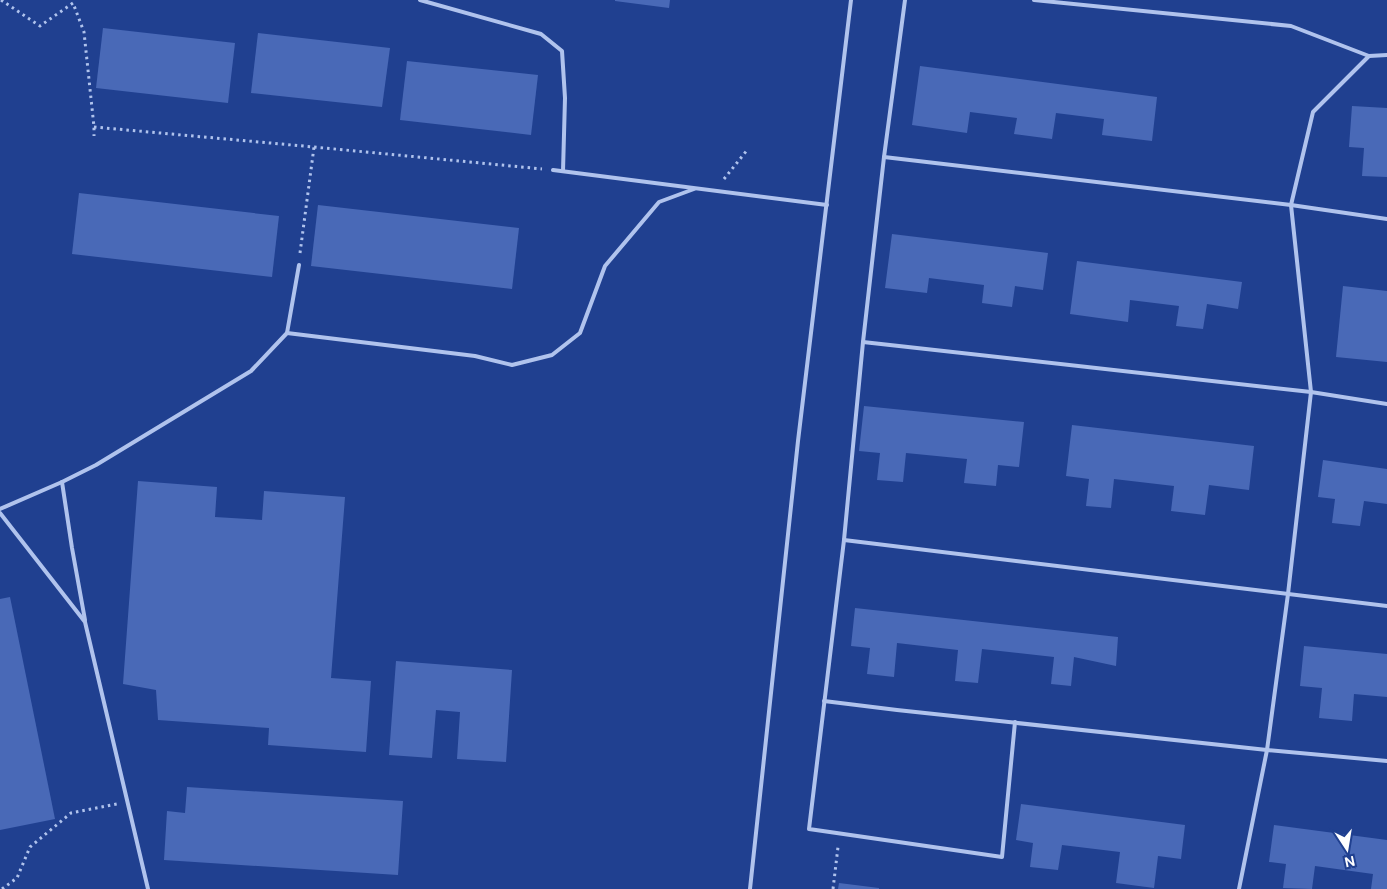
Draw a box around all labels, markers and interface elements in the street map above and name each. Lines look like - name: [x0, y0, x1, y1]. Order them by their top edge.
- north arrow: [1322, 824, 1372, 874]
- text: N: [1343, 852, 1357, 872]

